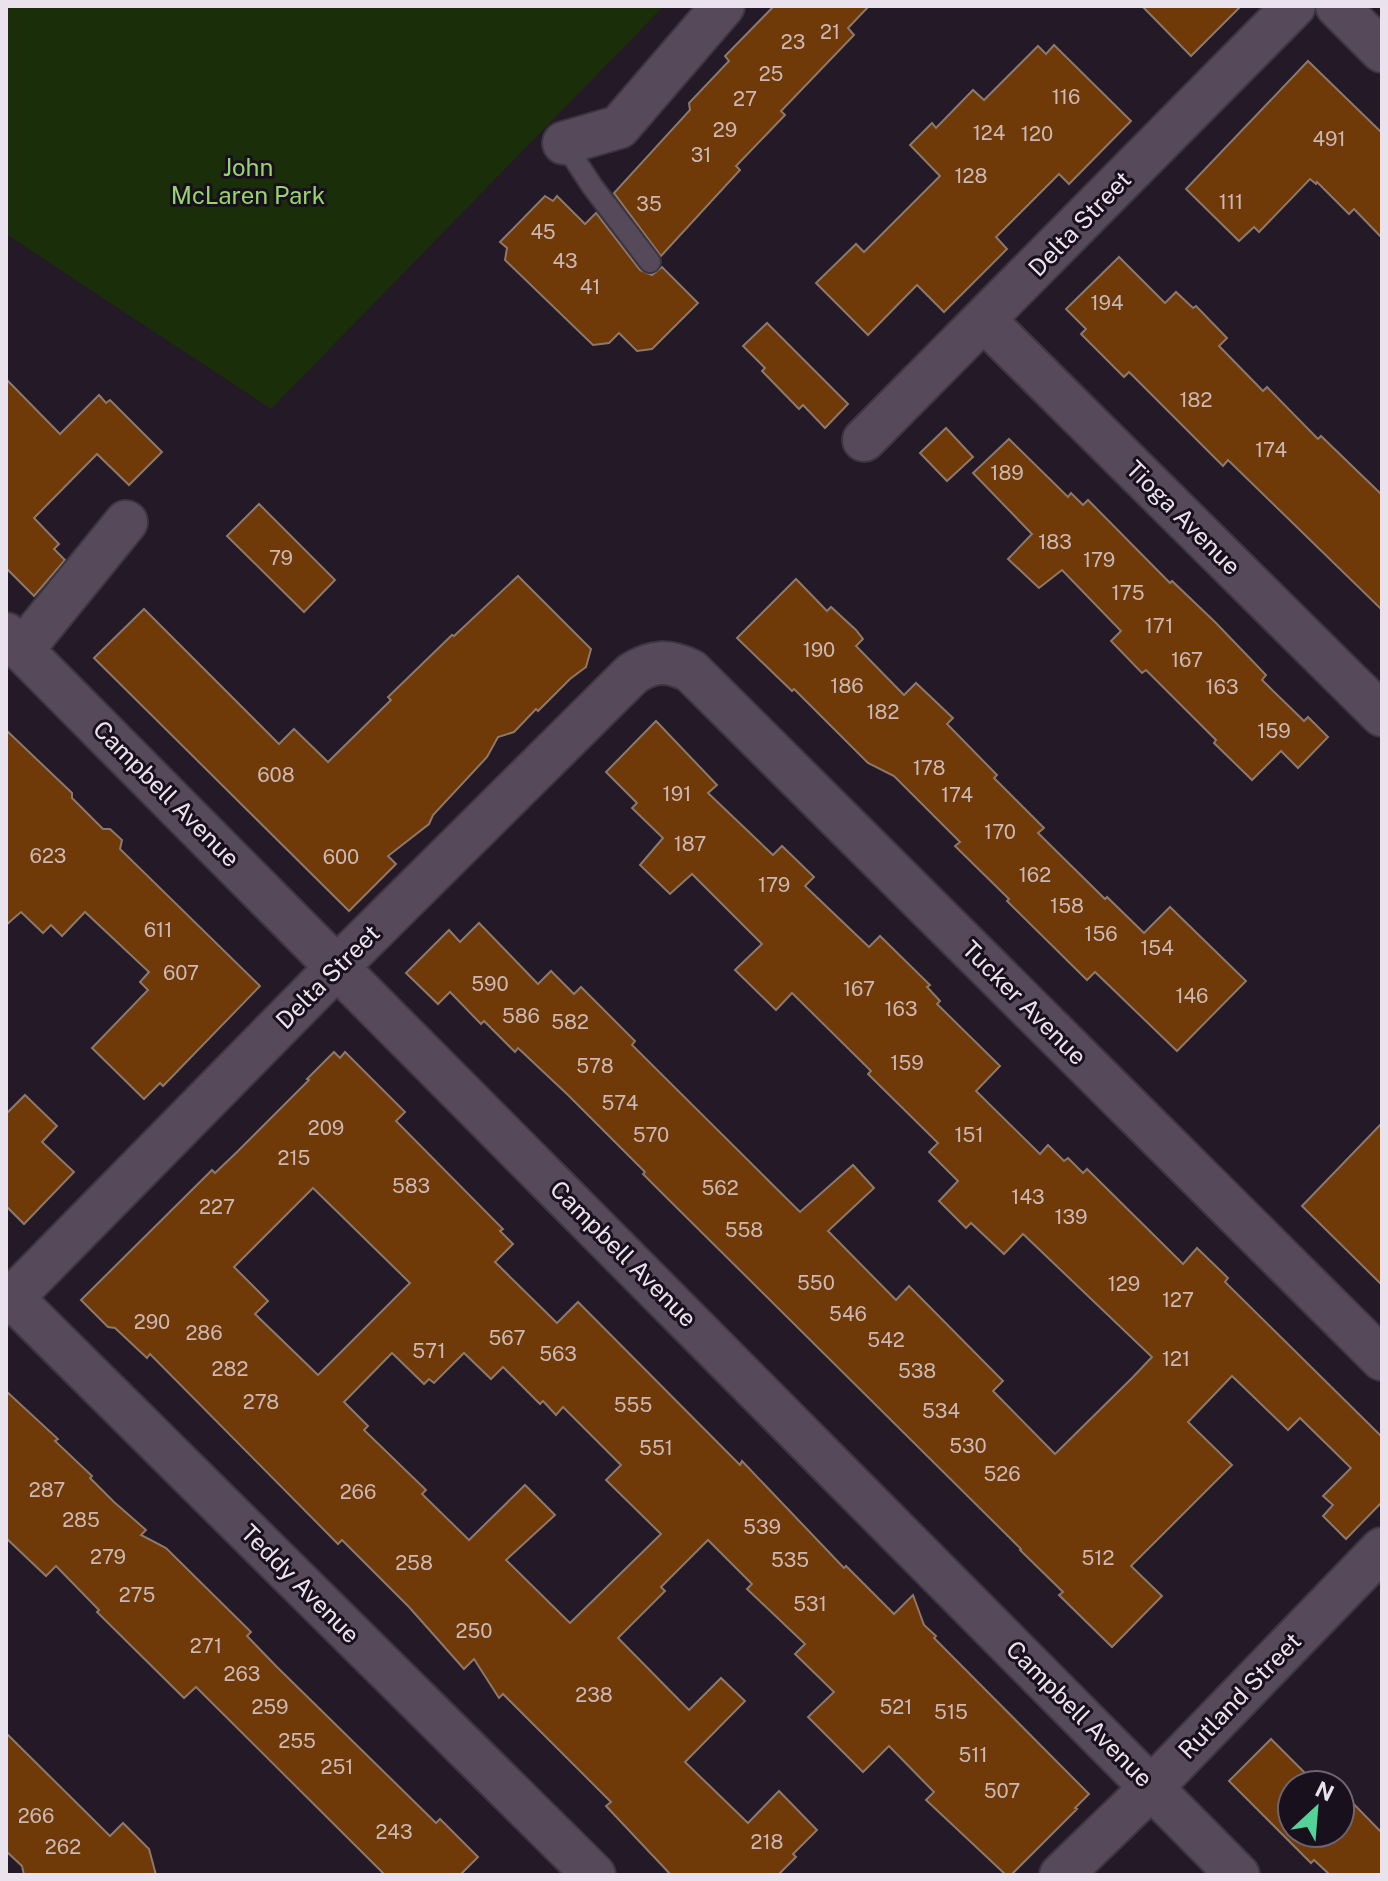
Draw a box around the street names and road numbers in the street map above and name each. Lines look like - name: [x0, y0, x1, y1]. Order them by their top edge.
- street label: Delta Street: [1022, 165, 1136, 282]
- street label: Tioga Avenue: [1121, 454, 1247, 580]
- street label: Campbell Avenue: [88, 714, 246, 872]
- street label: Delta Street: [270, 919, 385, 1034]
- street label: Tucker Avenue: [957, 934, 1093, 1070]
- street label: Campbell Avenue: [545, 1174, 703, 1332]
- street label: Teddy Avenue: [236, 1518, 366, 1648]
- street label: Rutland Street: [1172, 1627, 1306, 1764]
- street label: Campbell Avenue: [1001, 1634, 1159, 1792]

